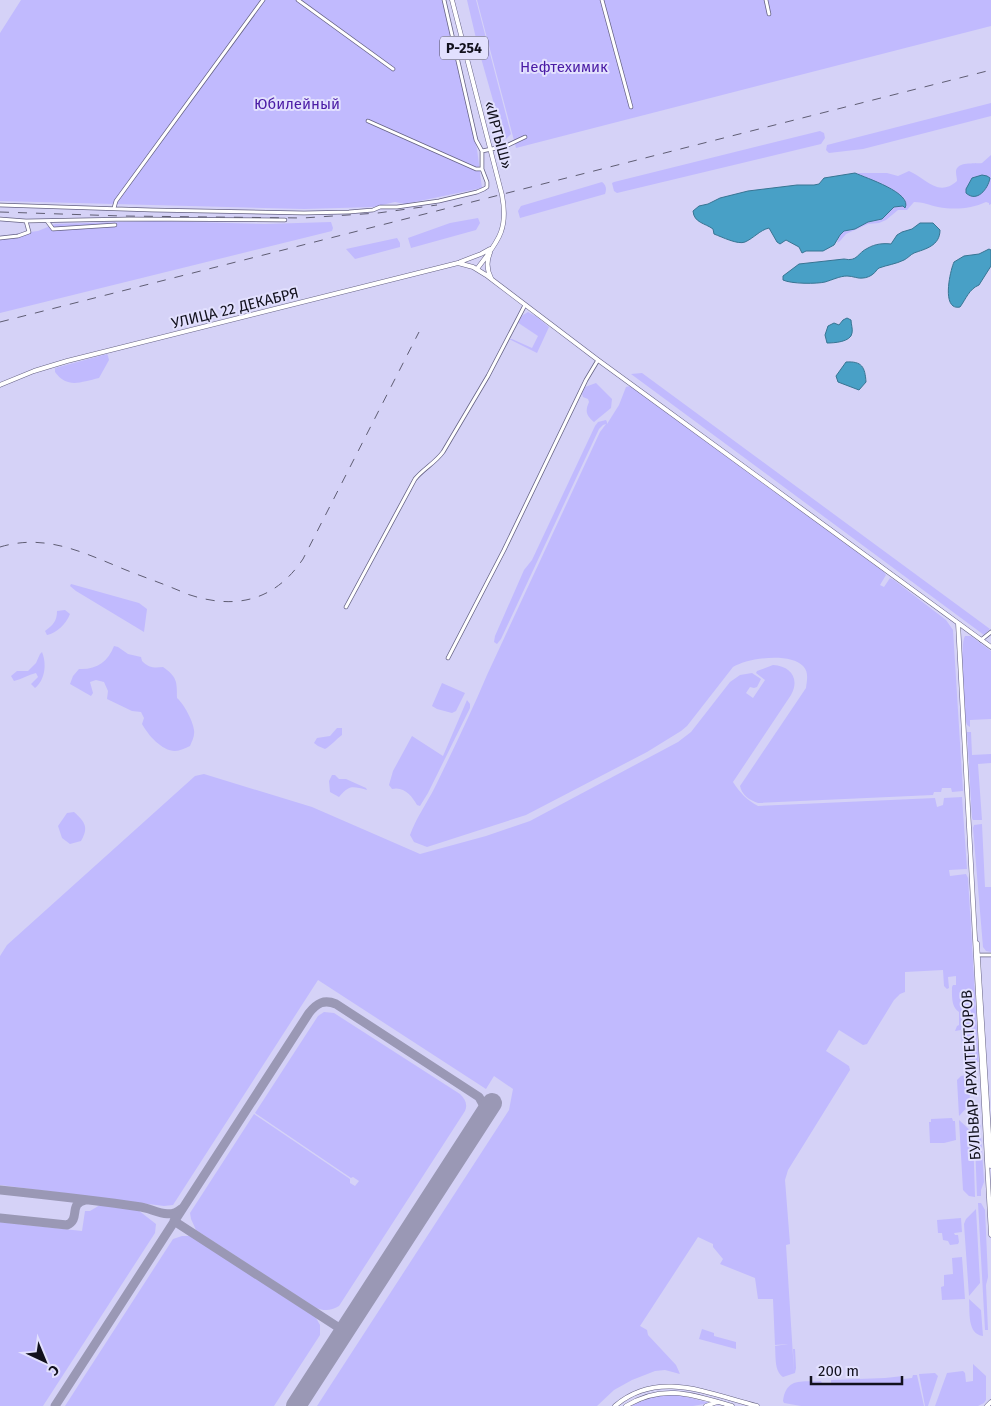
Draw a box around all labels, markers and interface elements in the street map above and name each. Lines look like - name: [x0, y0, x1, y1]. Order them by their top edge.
- road number: Р-254: [440, 36, 488, 59]
- park label: Нефтехимик: [520, 58, 608, 76]
- park label: Юбилейный: [254, 95, 340, 113]
- street label: «ИРТЫШ»: [480, 99, 516, 171]
- street label: УЛИЦА 22 ДЕКАБРЯ: [170, 283, 300, 333]
- street label: БУЛЬВАР АРХИТЕКТОРОВ: [958, 989, 984, 1161]
- north arrow: [20, 1336, 70, 1386]
- scale bar: [811, 1354, 902, 1386]
- text: С: [45, 1361, 62, 1379]
- text: 200 m: [818, 1362, 859, 1380]

